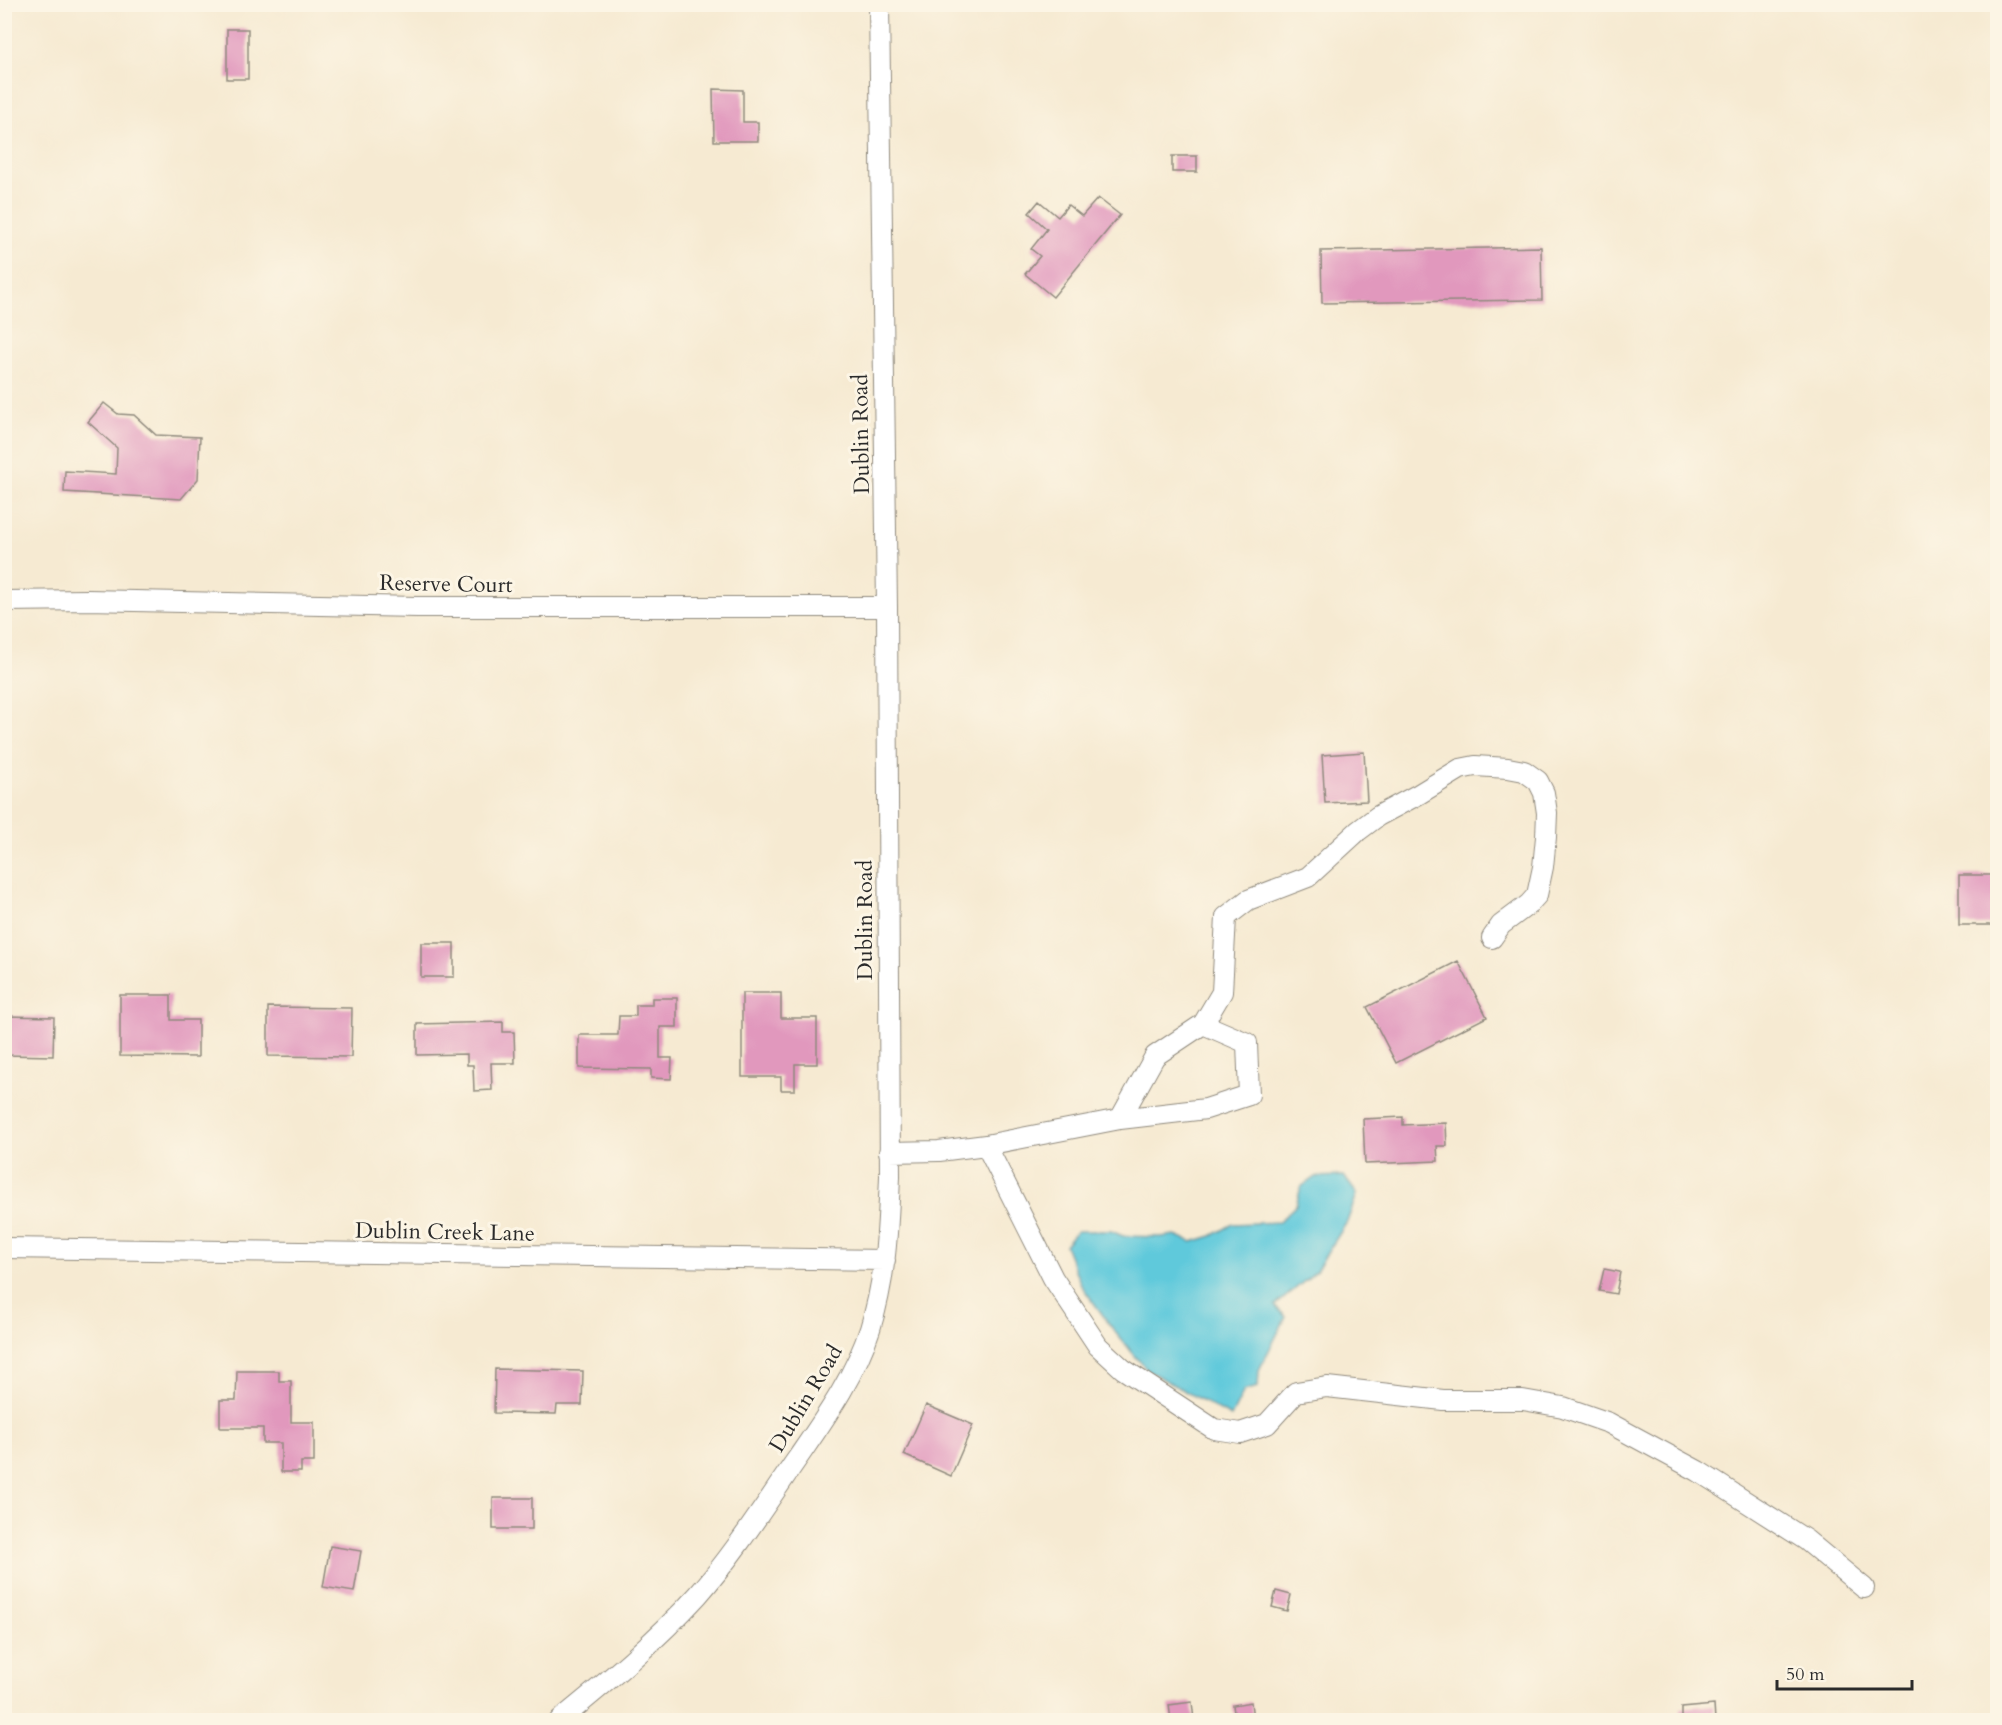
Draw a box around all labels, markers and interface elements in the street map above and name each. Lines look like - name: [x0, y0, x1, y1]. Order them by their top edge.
- street label: Dublin Road: [845, 373, 877, 494]
- street label: Reserve Court: [379, 568, 513, 600]
- street label: Dublin Road: [850, 860, 880, 980]
- street label: Dublin Creek Lane: [355, 1215, 535, 1249]
- street label: Dublin Road: [762, 1339, 850, 1458]
- scale bar: [1777, 1653, 1912, 1691]
- text: 50 m: [1786, 1662, 1825, 1687]

